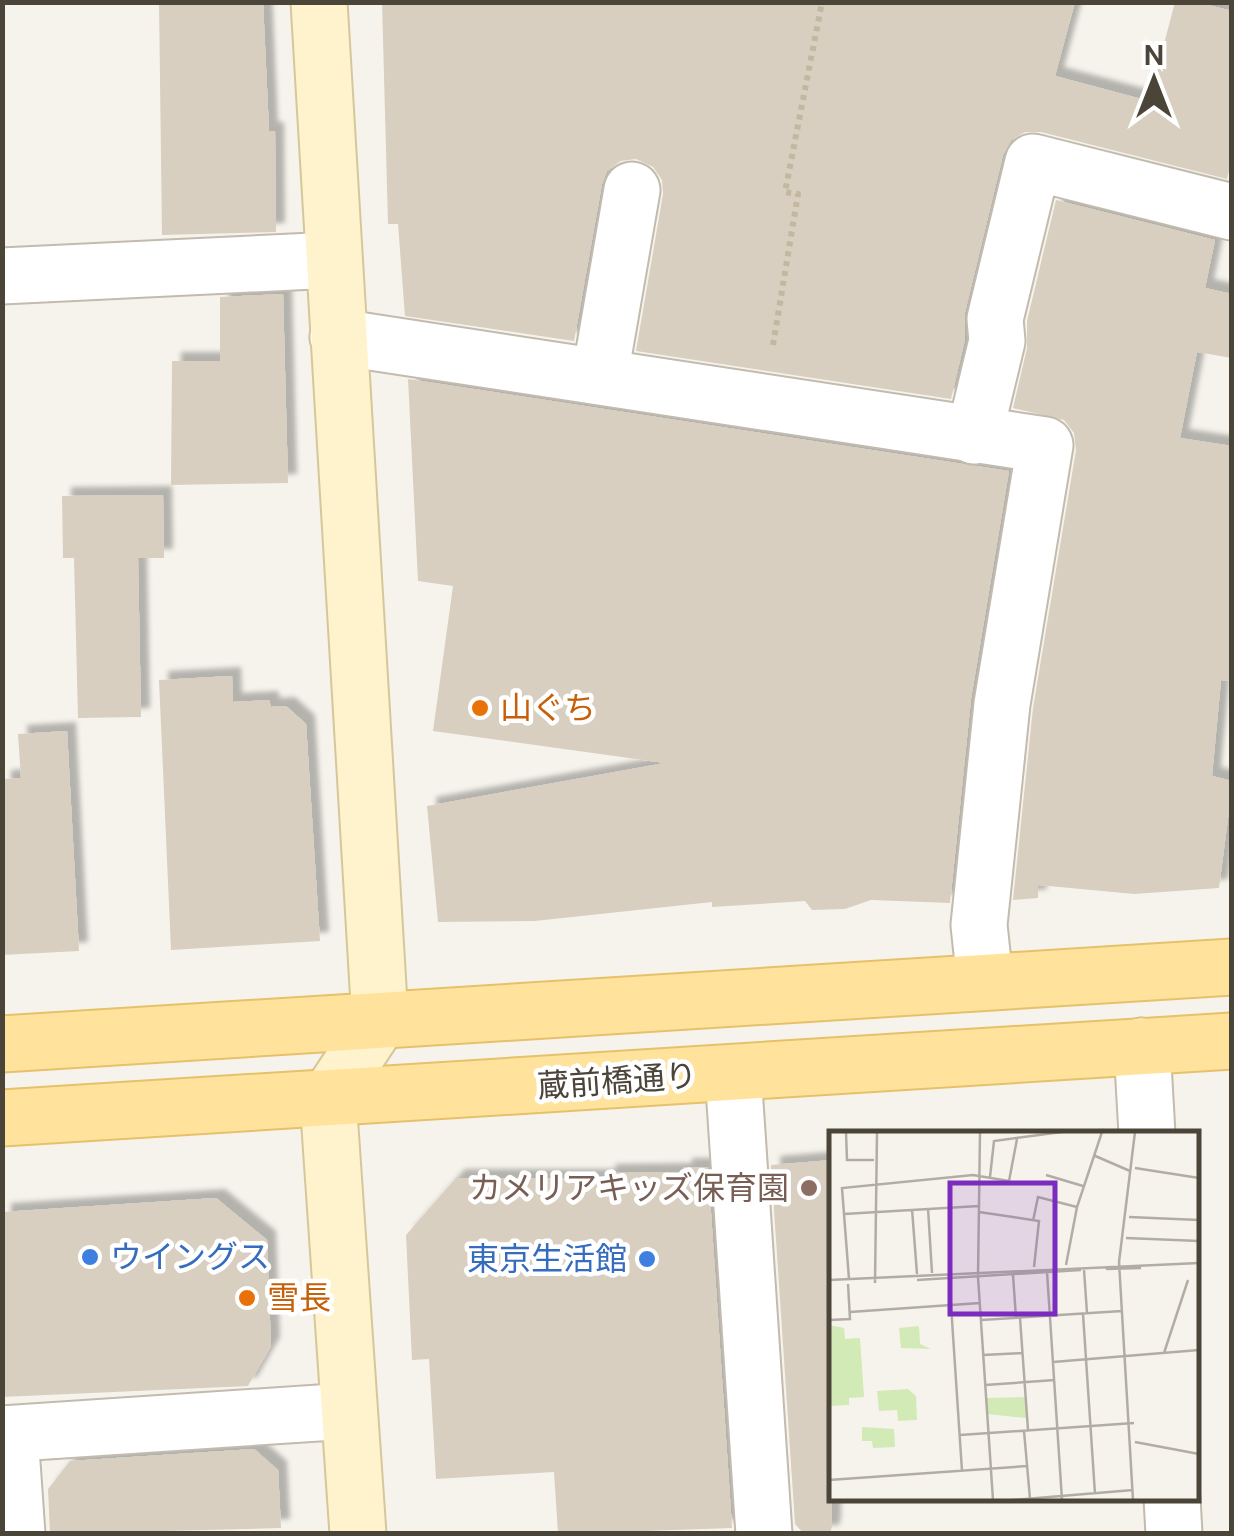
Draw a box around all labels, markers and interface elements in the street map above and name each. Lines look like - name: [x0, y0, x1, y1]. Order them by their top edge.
- north arrow: [1104, 30, 1204, 130]
- text: N: [1144, 37, 1164, 74]
- place label: 山ぐち: [500, 687, 596, 729]
- marker: 山ぐち: [469, 697, 491, 719]
- street label: 蔵前橋通り: [536, 1054, 698, 1108]
- inset map: [829, 1131, 1199, 1501]
- place label: カメリアキッズ保育園: [469, 1167, 789, 1209]
- marker: カメリアキッズ保育園: [798, 1177, 820, 1199]
- place label: ウイングス: [110, 1236, 270, 1278]
- place label: 東京生活館: [467, 1238, 627, 1280]
- marker: ウイングス: [79, 1246, 101, 1268]
- marker: 東京生活館: [636, 1248, 658, 1270]
- place label: 雪長: [267, 1277, 331, 1319]
- marker: 雪長: [236, 1287, 258, 1309]

